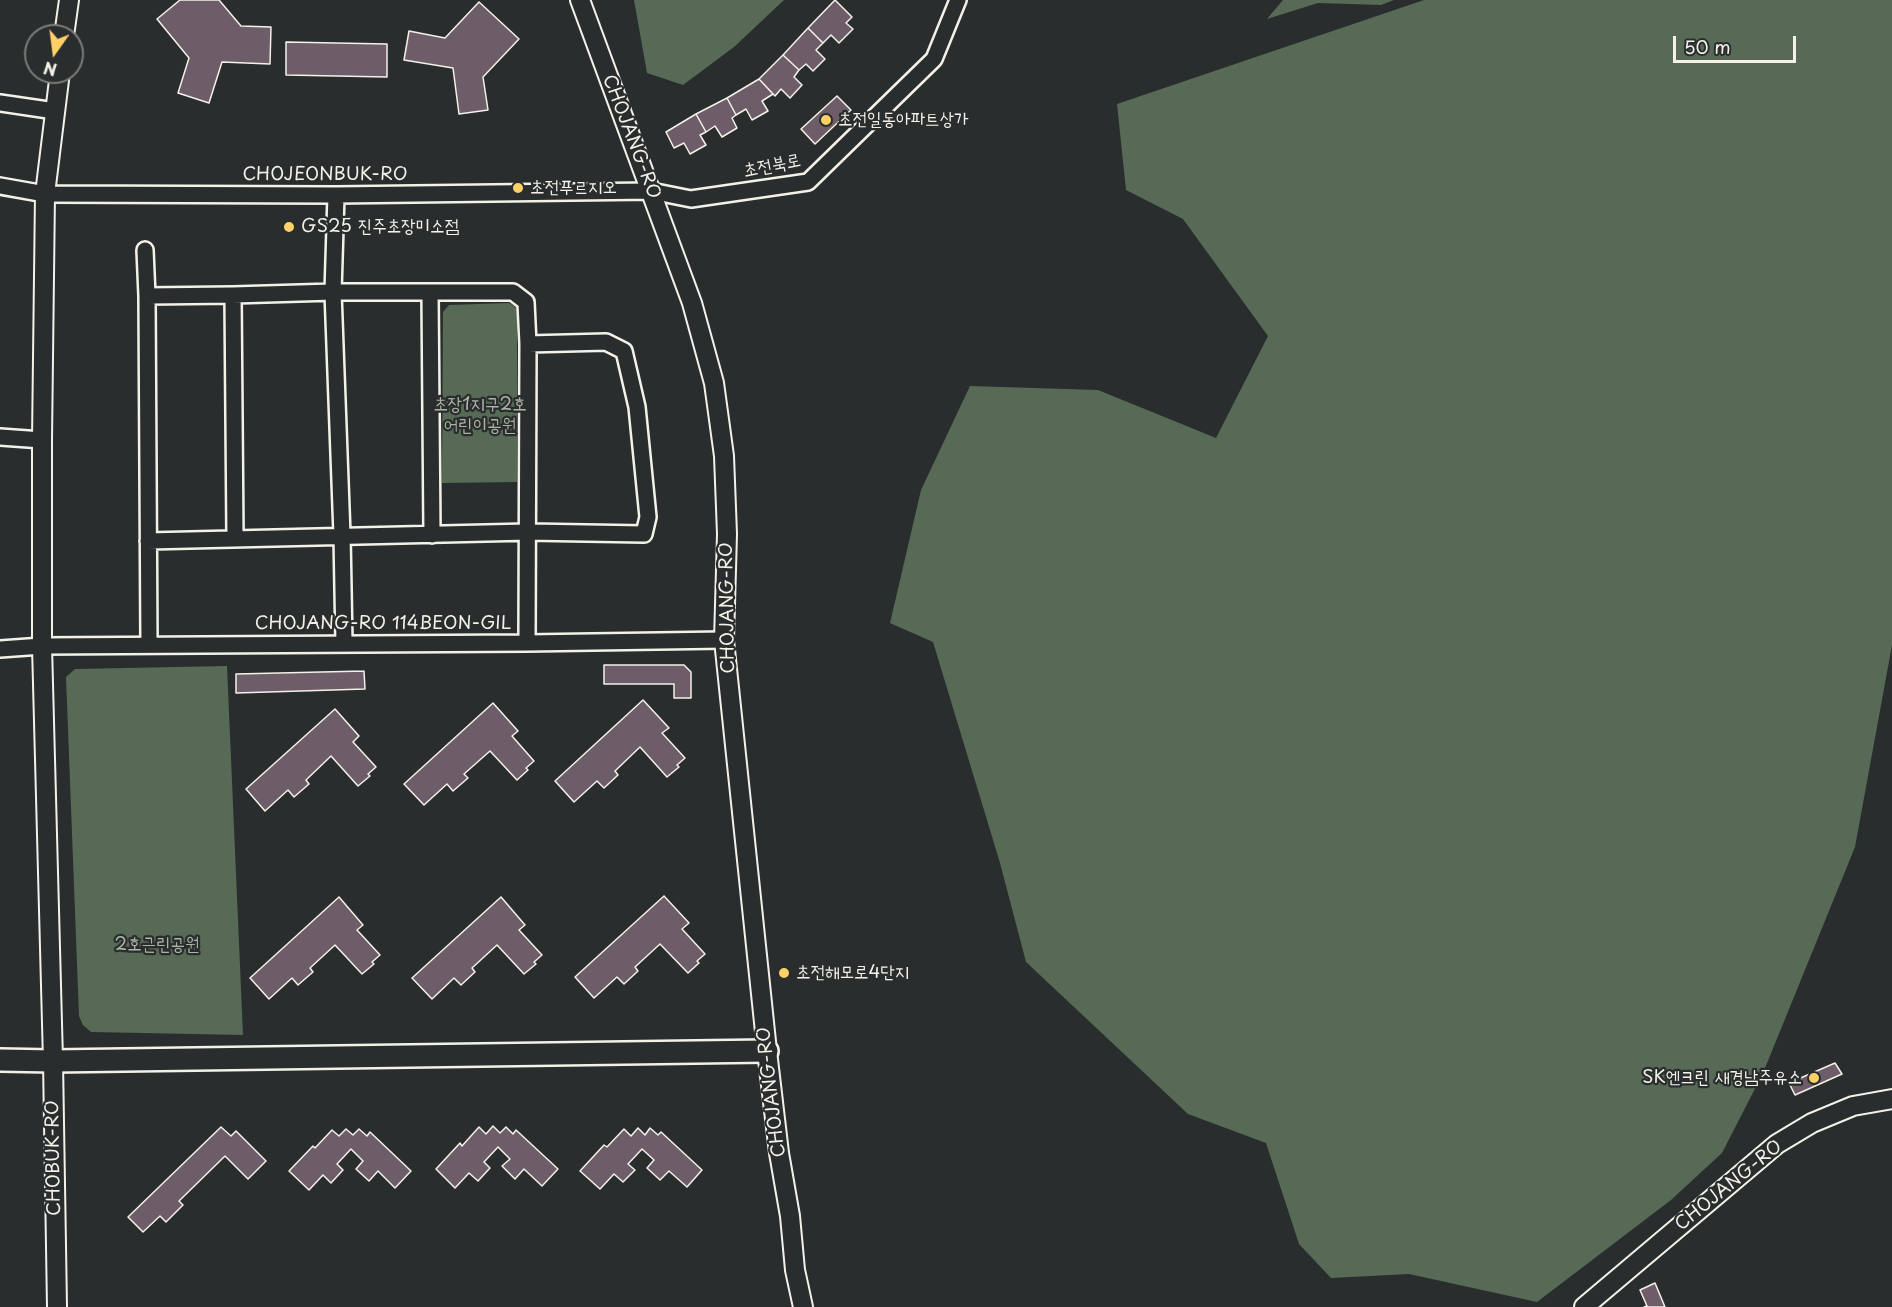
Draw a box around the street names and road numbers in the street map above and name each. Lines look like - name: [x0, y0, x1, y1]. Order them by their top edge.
- street label: CHOJANG-RO: [597, 72, 665, 202]
- street label: 초전북로: [742, 150, 802, 182]
- street label: CHOJEONBUK-RO: [242, 164, 408, 186]
- street label: CHOJANG-RO: [716, 542, 740, 674]
- street label: CHOJANG-RO 114BEON-GIL: [255, 613, 511, 635]
- street label: CHOJANG-RO: [753, 1025, 791, 1159]
- street label: CHOBUK-RO: [42, 1100, 66, 1216]
- street label: CHOJANG-RO: [1671, 1136, 1787, 1236]

